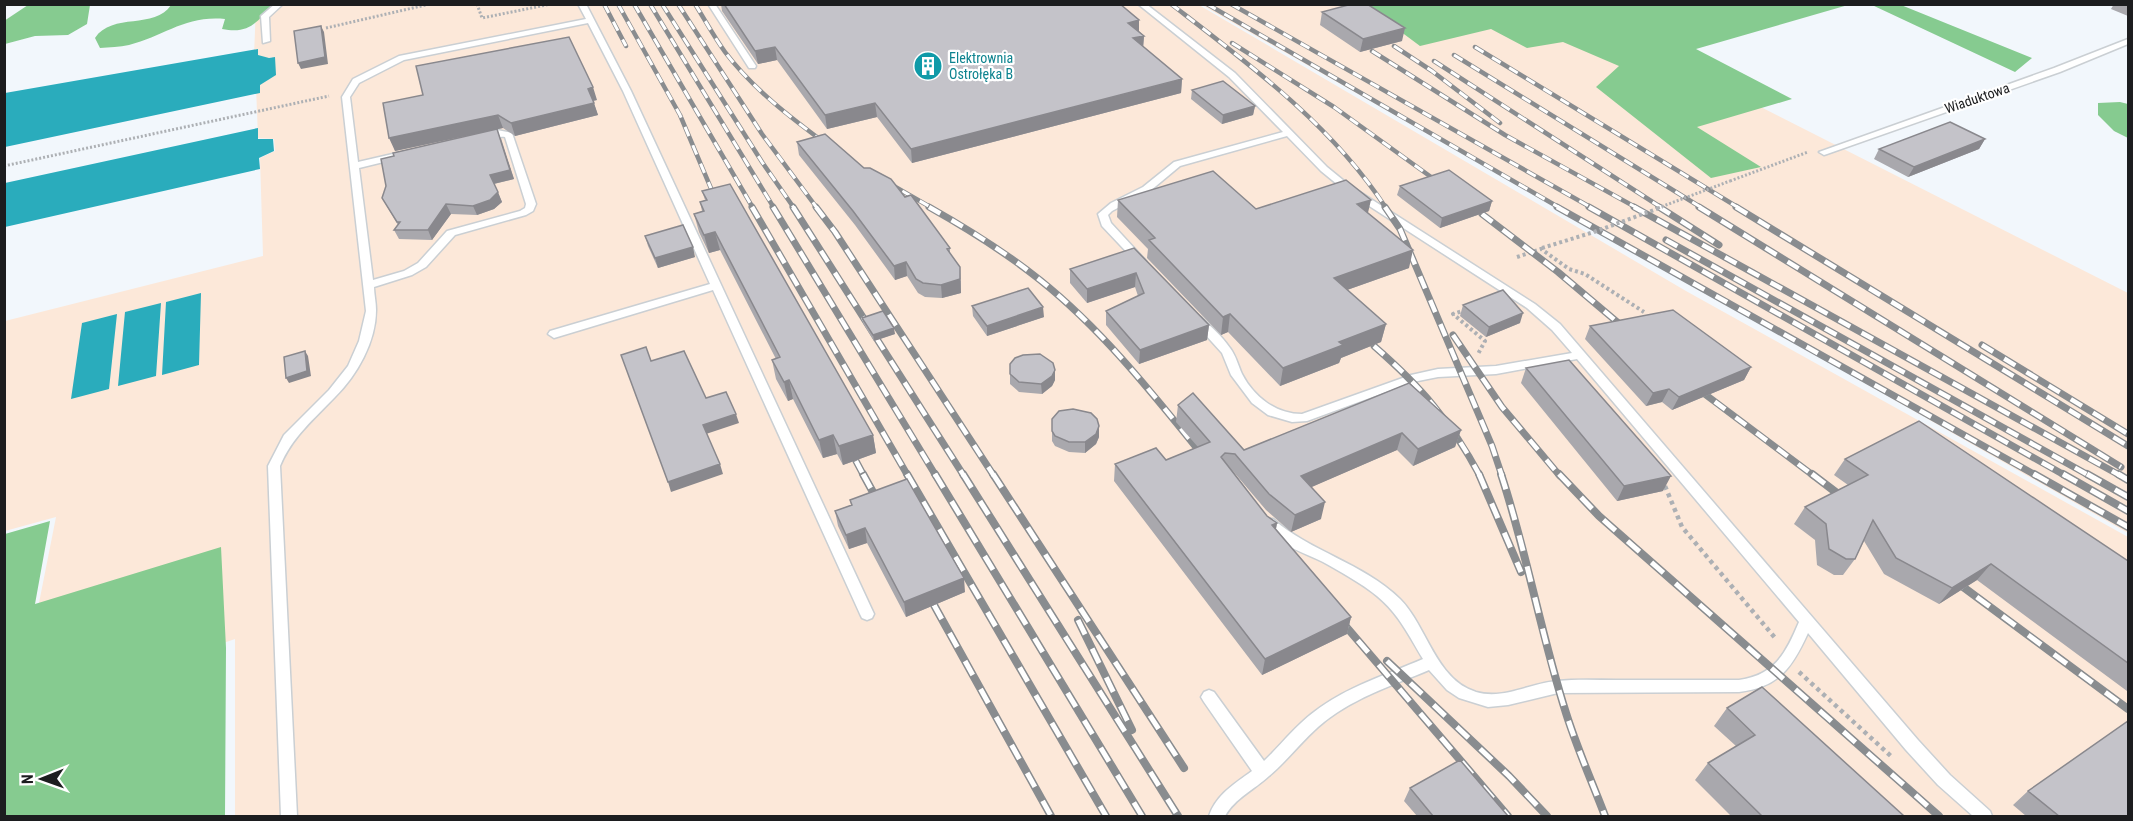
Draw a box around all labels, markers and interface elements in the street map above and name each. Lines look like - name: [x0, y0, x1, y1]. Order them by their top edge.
- building icon: Elektrownia Ostrołęka B: [912, 50, 944, 82]
- place label: Elektrownia Ostrołęka B: [949, 50, 1013, 82]
- street label: Wiaduktowa: [1943, 79, 2011, 117]
- north arrow: [12, 749, 72, 809]
- text: N: [18, 774, 37, 784]

